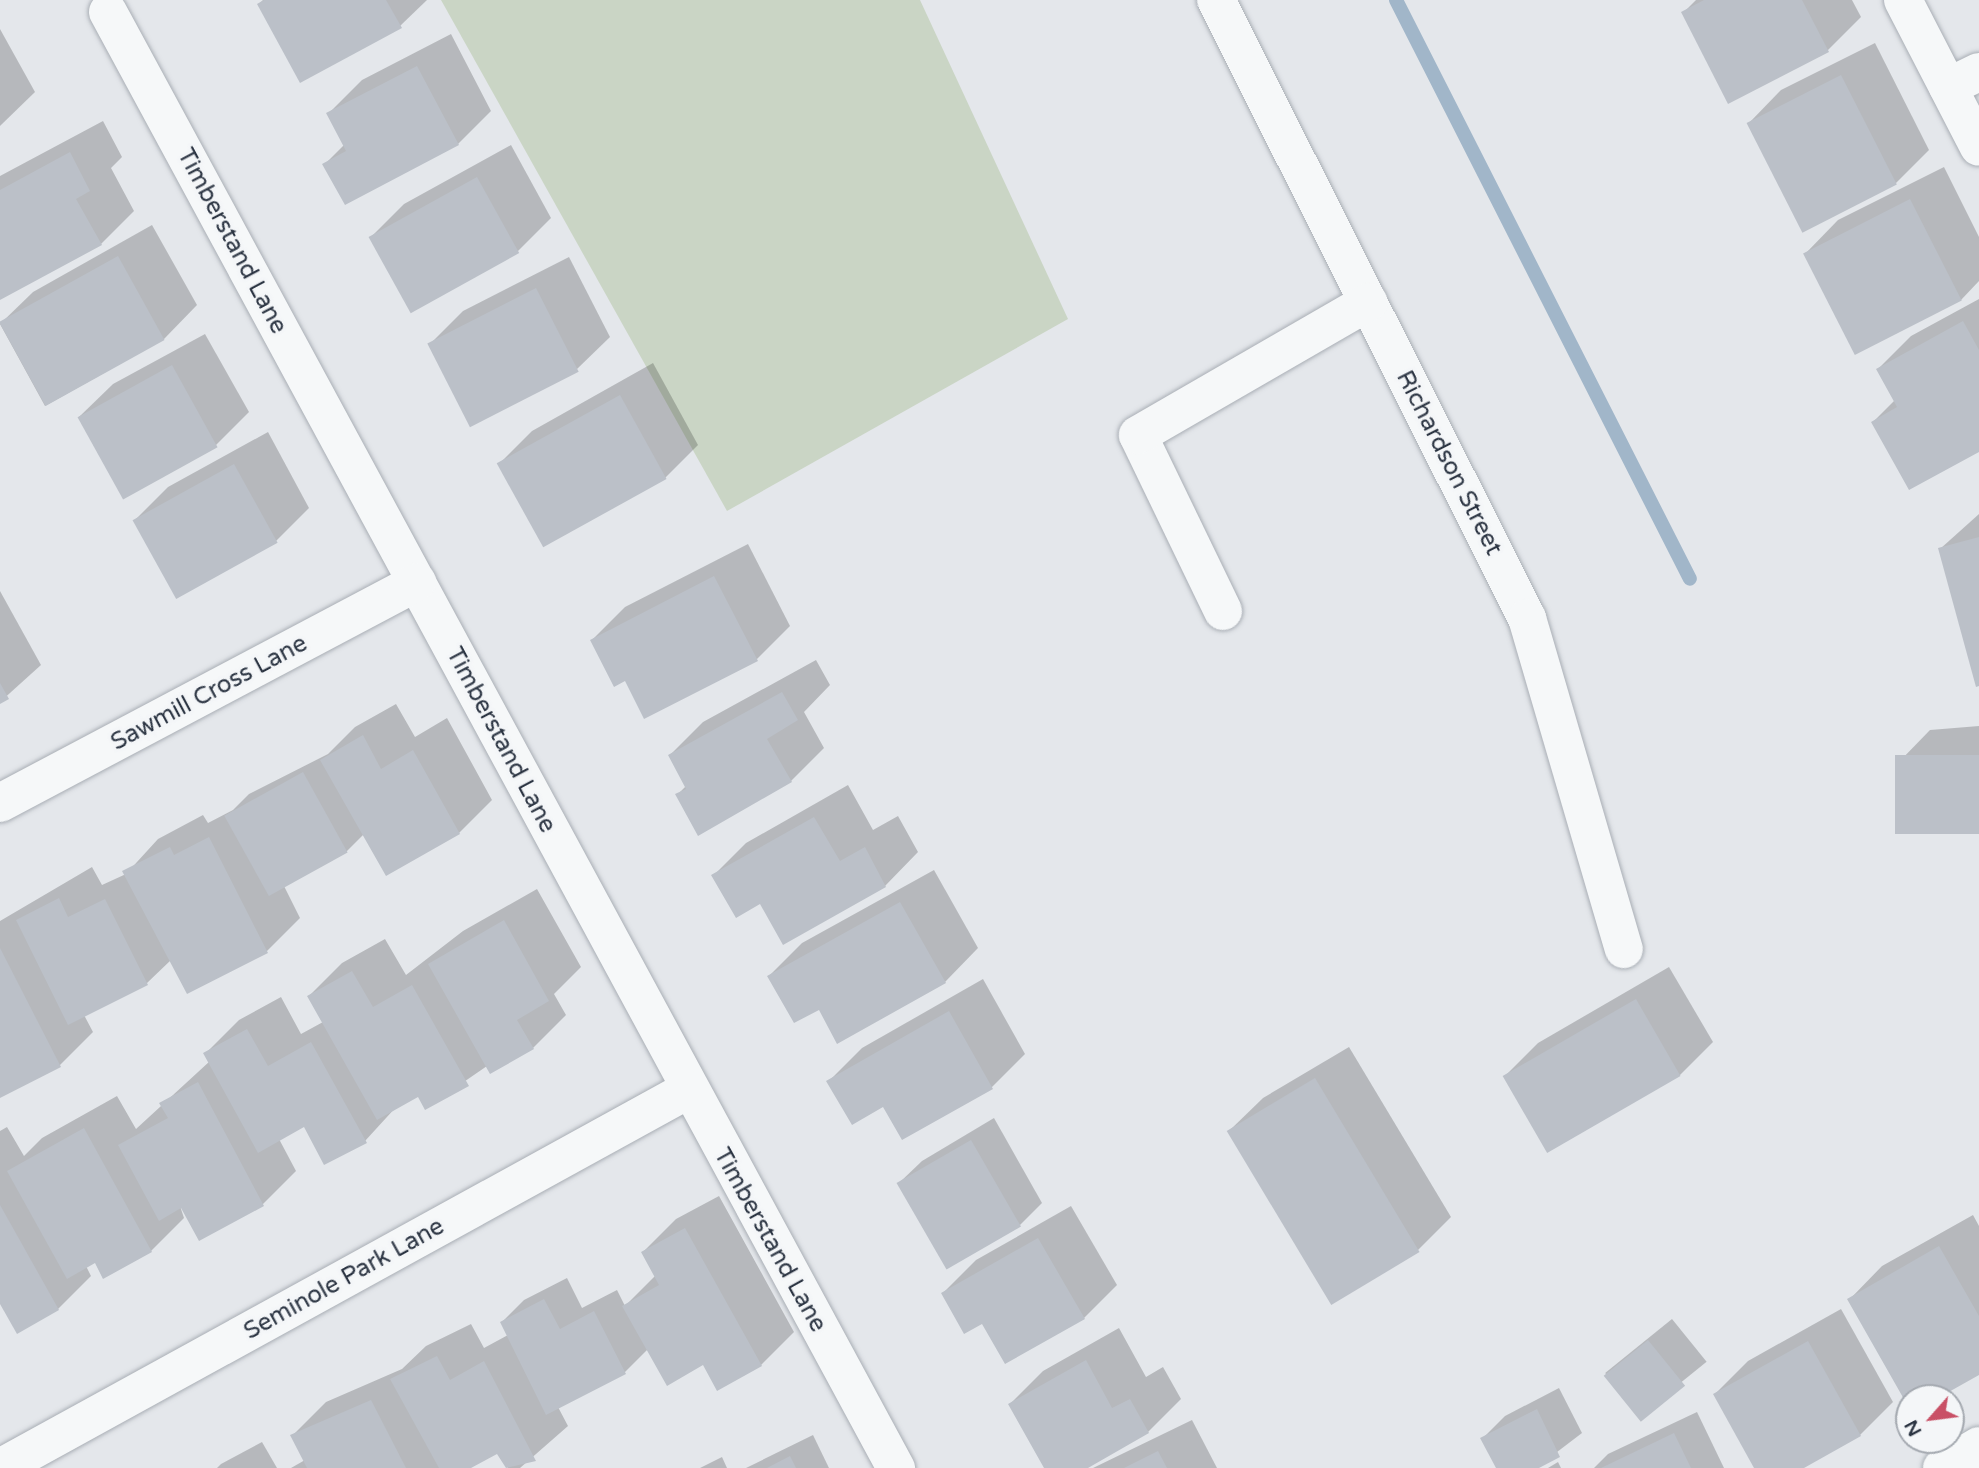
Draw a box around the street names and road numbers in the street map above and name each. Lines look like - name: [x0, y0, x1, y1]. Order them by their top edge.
- street label: Timberstand Lane: [171, 143, 293, 339]
- street label: Richardson Street: [1390, 366, 1508, 560]
- street label: Sawmill Cross Lane: [106, 629, 312, 757]
- street label: Timberstand Lane: [440, 642, 562, 838]
- street label: Timberstand Lane: [707, 1143, 833, 1337]
- street label: Seminole Park Lane: [239, 1212, 449, 1346]

